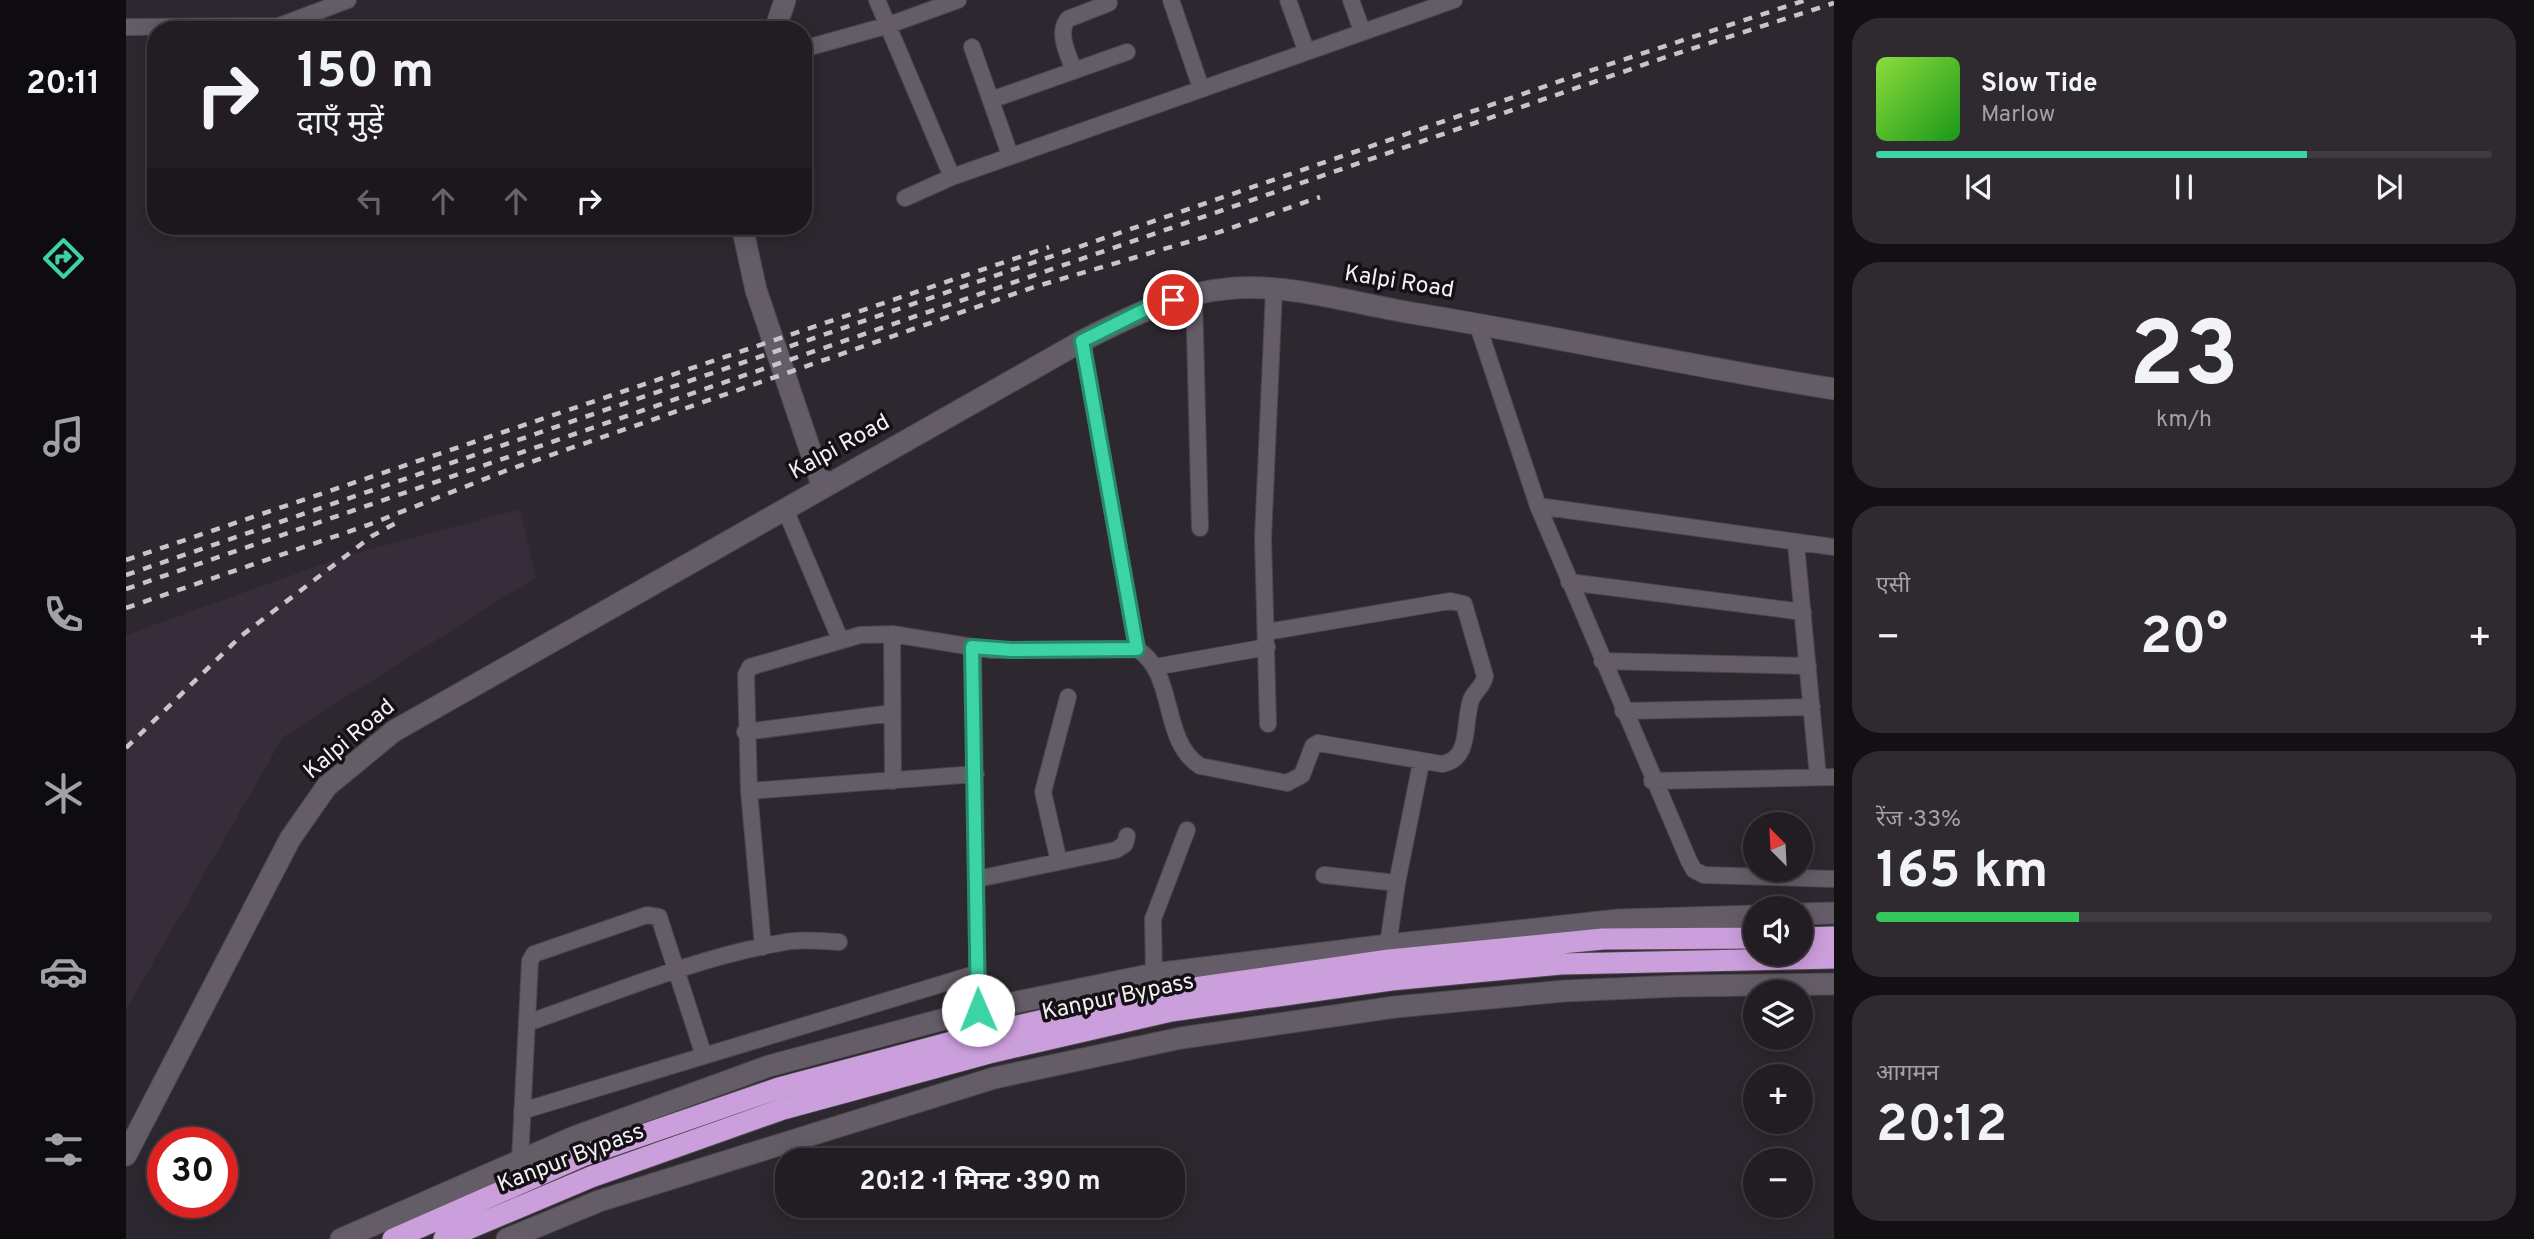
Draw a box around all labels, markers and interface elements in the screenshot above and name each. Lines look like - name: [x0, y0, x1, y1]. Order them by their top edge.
- text: 150 m: [297, 43, 434, 105]
- icon: right: [182, 49, 273, 140]
- text: 20:11: [26, 65, 100, 105]
- text: Slow Tide: [1981, 68, 2098, 101]
- text: Marlow: [1981, 101, 2055, 130]
- text: दाएँ मुड़ें: [297, 105, 384, 145]
- icon: previous: [1960, 168, 1998, 206]
- icon: pause: [2165, 168, 2203, 206]
- icon: next: [2370, 168, 2408, 206]
- icon: left: [351, 182, 389, 220]
- icon: ahead: [424, 182, 462, 220]
- icon: ahead: [497, 182, 535, 220]
- icon: right: [570, 182, 608, 220]
- icon: directions: [39, 234, 88, 283]
- street label: Kalpi Road: [1342, 260, 1456, 306]
- pin: [1143, 270, 1203, 330]
- icon: arrive: [1154, 281, 1192, 319]
- text: 23: [2129, 303, 2239, 418]
- text: km/h: [2156, 406, 2212, 435]
- street label: Kalpi Road: [785, 409, 895, 487]
- icon: music: [39, 412, 88, 461]
- text: एसी: [1876, 572, 1910, 601]
- icon: phone: [39, 590, 88, 639]
- text: 20°: [2140, 606, 2228, 672]
- text: −: [1876, 615, 1901, 664]
- text: +: [2467, 615, 2492, 664]
- street label: Kalpi Road: [298, 693, 402, 787]
- icon: climate: [39, 769, 88, 818]
- text: रेंज · 33%: [1876, 806, 1961, 835]
- north arrow: [1743, 812, 1813, 882]
- map controls: [1743, 812, 1813, 1218]
- text: 165 km: [1876, 840, 2048, 906]
- button: sound: [1743, 896, 1813, 966]
- icon: car: [39, 947, 88, 996]
- street label: Kanpur Bypass: [1039, 968, 1197, 1028]
- position arrow: [941, 973, 1015, 1047]
- button: layers: [1743, 980, 1813, 1050]
- text: आगमन: [1876, 1060, 1939, 1089]
- button: +: [1743, 1064, 1813, 1134]
- text: 20:12: [1876, 1094, 2007, 1160]
- street label: Kanpur Bypass: [494, 1118, 648, 1200]
- icon: filters: [39, 1125, 88, 1174]
- speed limit sign: 30: [147, 1127, 238, 1218]
- button: −: [1743, 1148, 1813, 1218]
- text: 20:12 · 1 मिनट · 390 m: [859, 1166, 1101, 1199]

